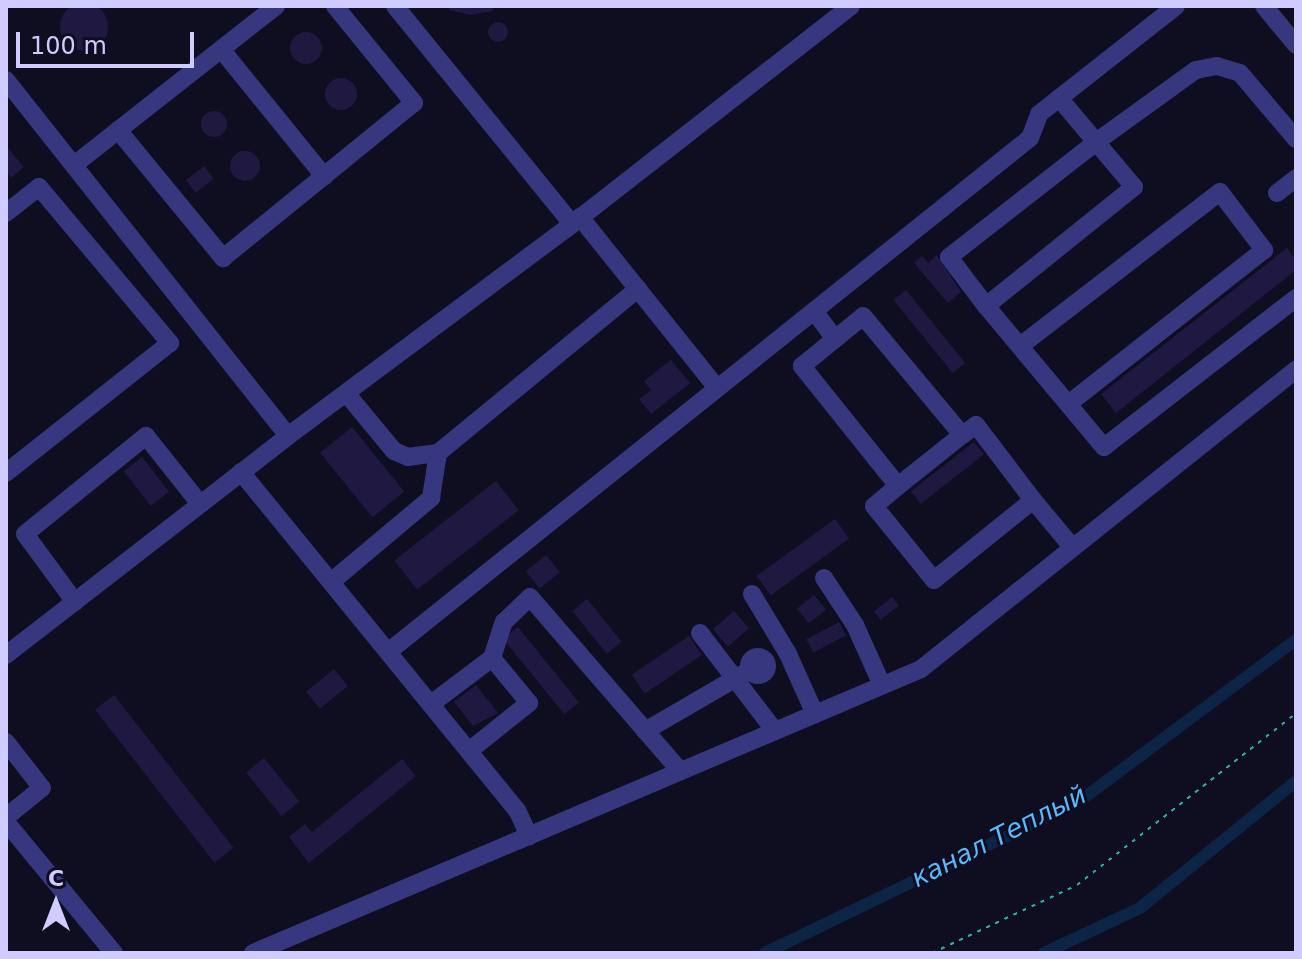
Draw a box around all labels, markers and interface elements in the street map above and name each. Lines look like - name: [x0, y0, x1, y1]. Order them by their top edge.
- scale bar: [20, 16, 198, 66]
- text: 100 m: [30, 32, 107, 60]
- water label: канал Теплый: [906, 779, 1092, 895]
- north arrow: [16, 863, 96, 943]
- text: С: [48, 866, 64, 891]

